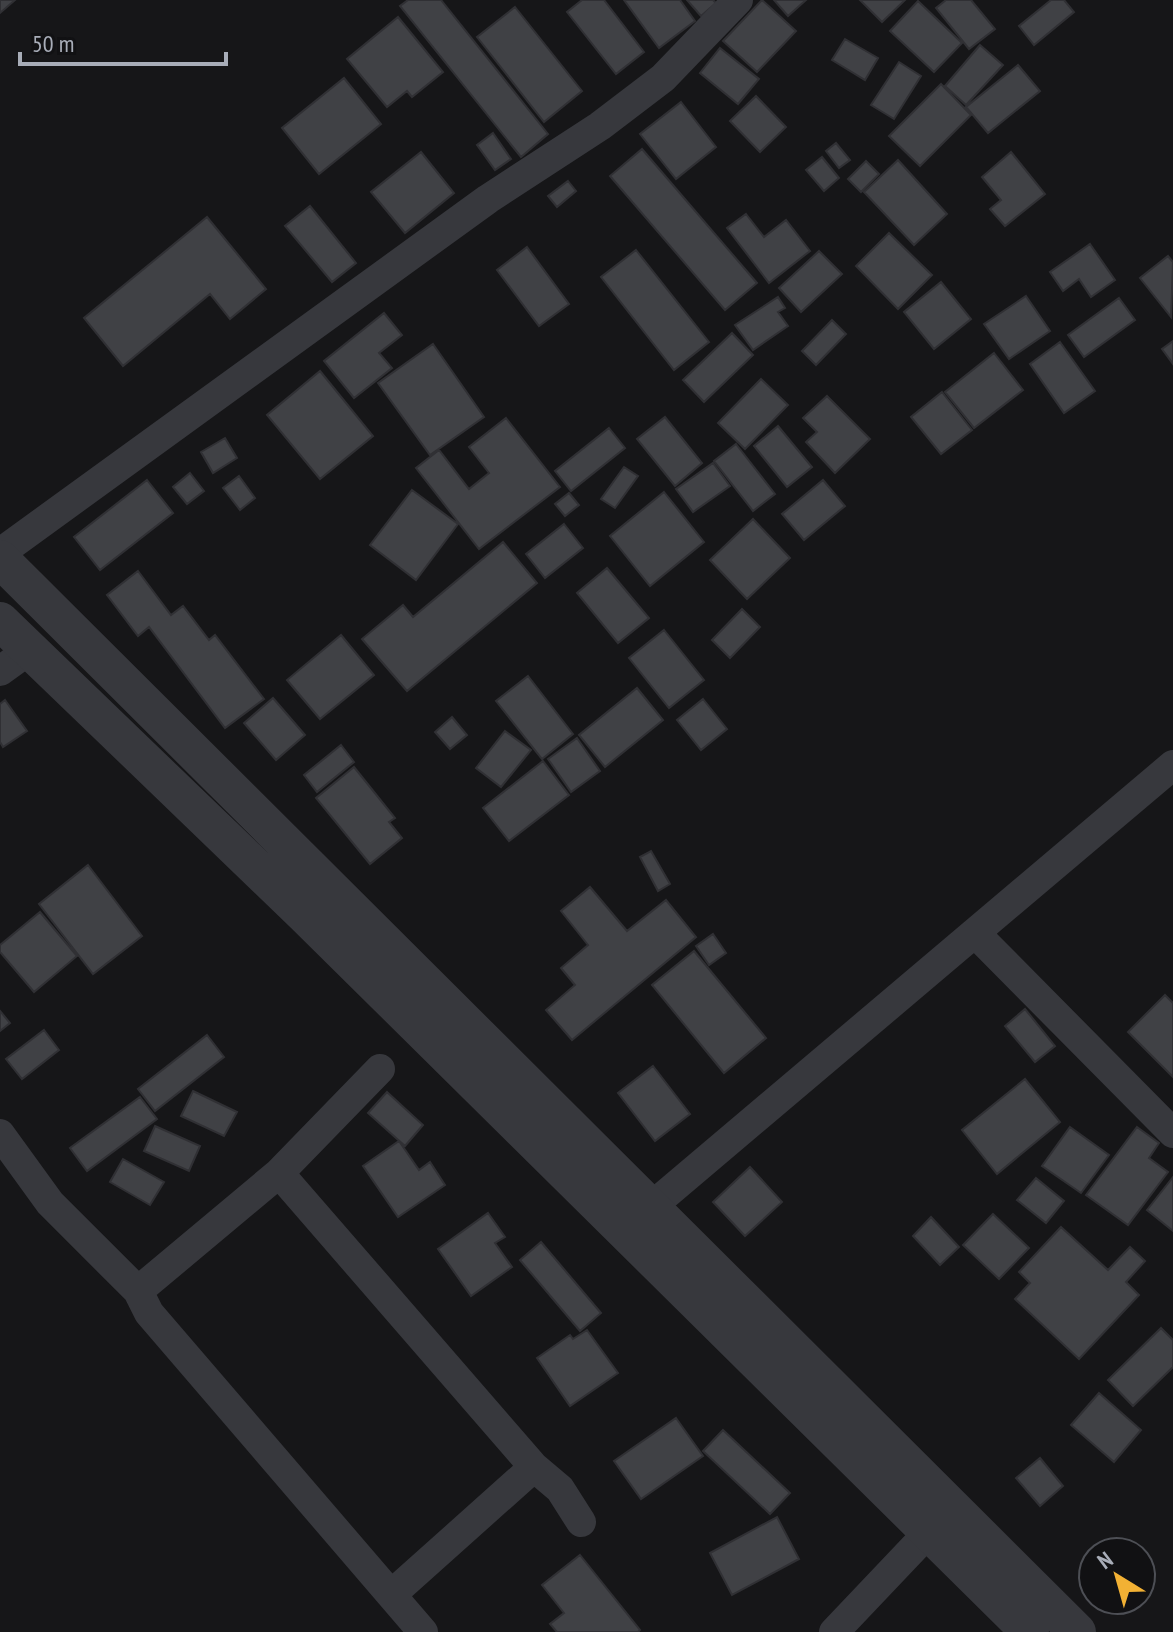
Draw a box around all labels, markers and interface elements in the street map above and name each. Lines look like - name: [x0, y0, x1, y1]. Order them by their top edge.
- scale bar: [20, 16, 226, 66]
- text: 50 m: [32, 28, 74, 59]
- north arrow: [1077, 1536, 1157, 1616]
- text: N: [1092, 1545, 1118, 1575]

